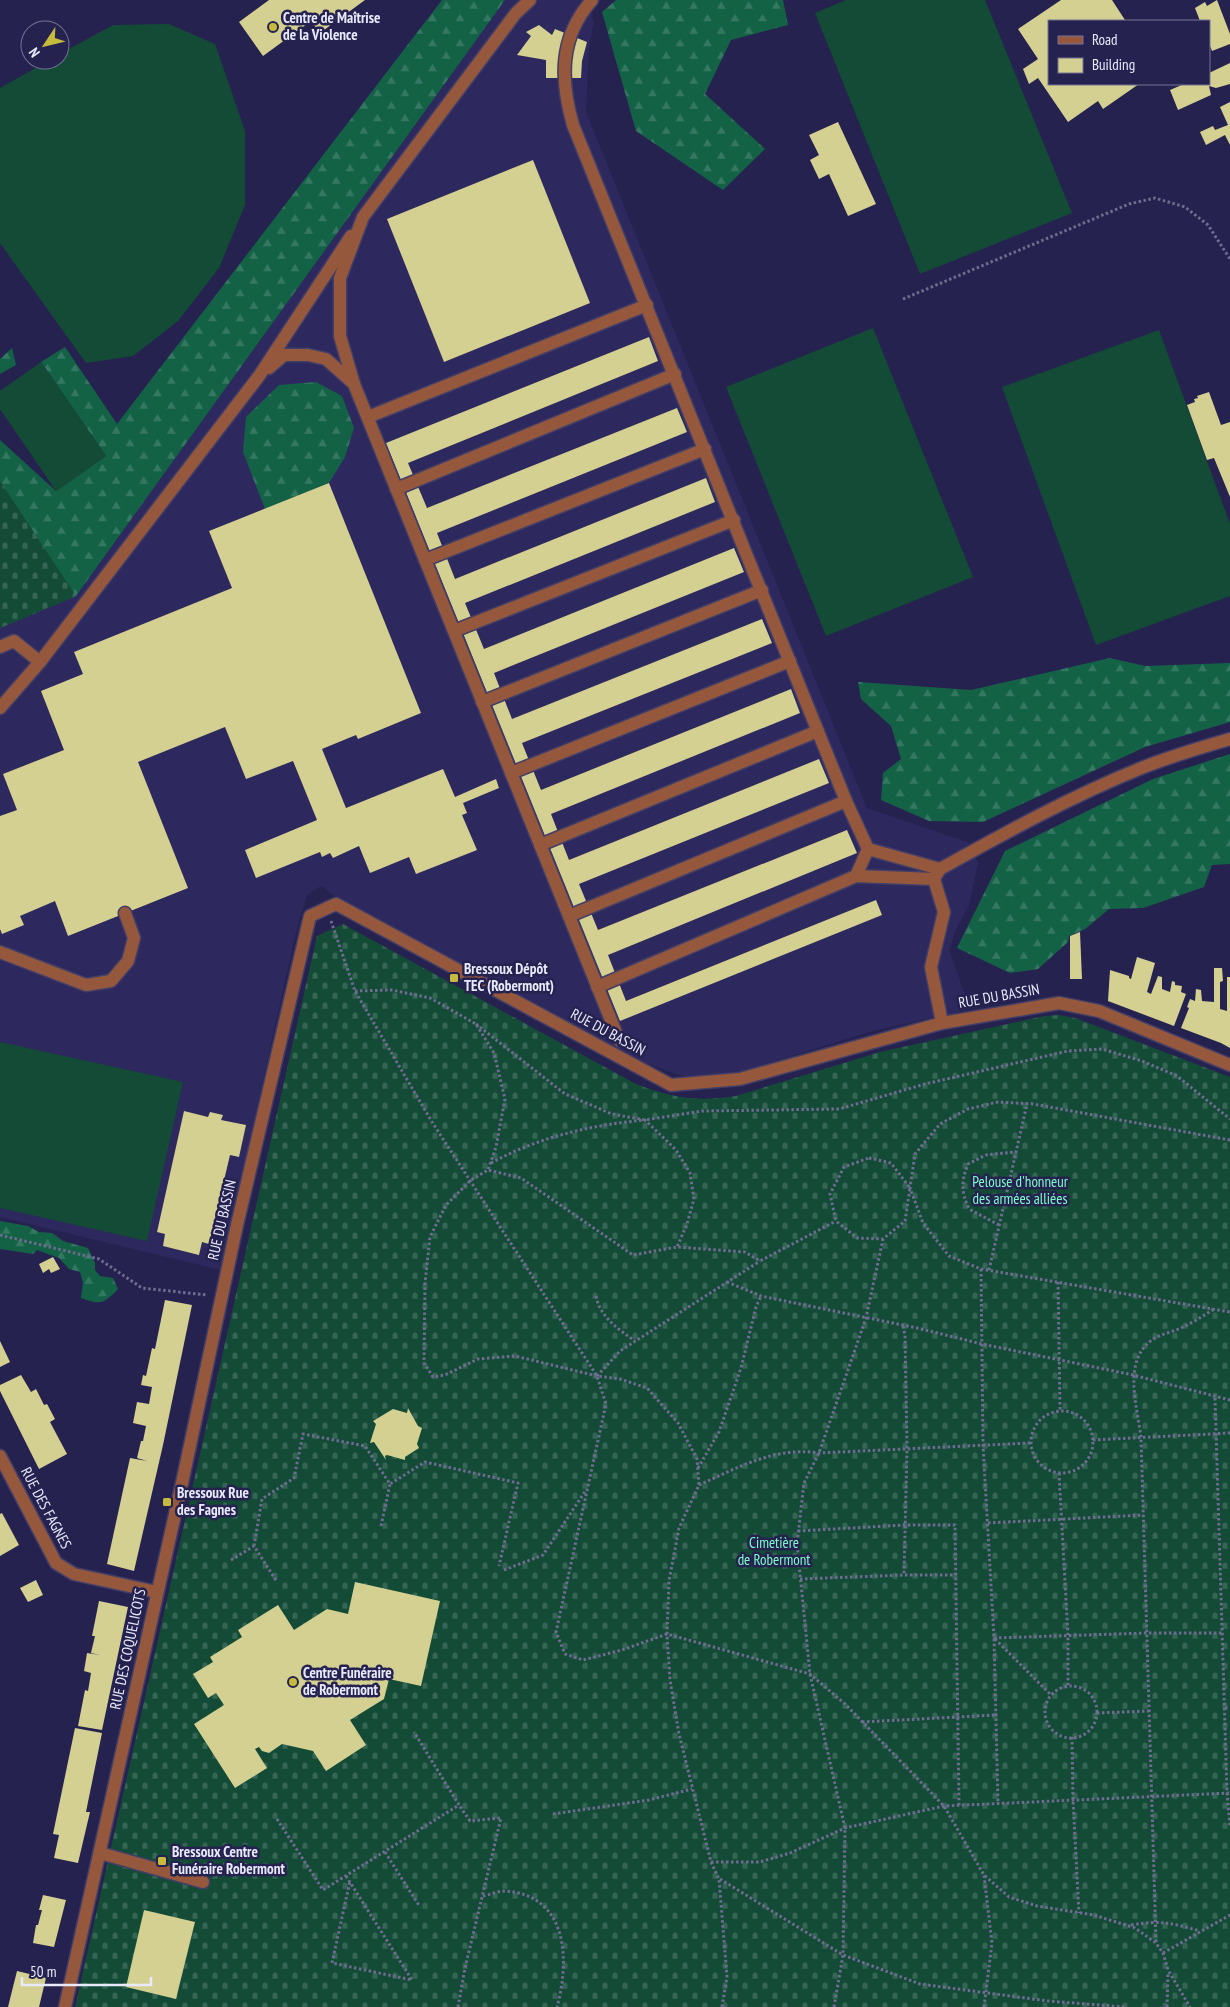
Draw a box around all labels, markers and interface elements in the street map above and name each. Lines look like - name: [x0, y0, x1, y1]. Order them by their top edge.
- place label: Centre de Maîtrise de la Violence: [283, 8, 380, 44]
- north arrow: [20, 20, 70, 70]
- legend: [1048, 20, 1210, 85]
- marker: Centre de Maîtrise de la Violence: [267, 21, 279, 33]
- text: Road: [1092, 30, 1118, 49]
- text: N: [25, 44, 44, 61]
- text: Building: [1092, 55, 1135, 74]
- place label: Bressoux Dépôt TEC (Robermont): [464, 959, 554, 995]
- marker: Bressoux Dépôt TEC (Robermont): [448, 972, 460, 984]
- street label: RUE DU BASSIN: [957, 979, 1041, 1012]
- street label: RUE DU BASSIN: [568, 1004, 649, 1059]
- park label: Pelouse d'honneur des armées alliées: [972, 1172, 1069, 1208]
- street label: RUE DU BASSIN: [203, 1178, 240, 1262]
- street label: RUE DES FAGNES: [17, 1464, 76, 1552]
- place label: Bressoux Rue des Fagnes: [177, 1483, 249, 1519]
- marker: Bressoux Rue des Fagnes: [161, 1496, 173, 1508]
- park label: Cimetière de Robermont: [738, 1533, 810, 1569]
- street label: RUE DES COQUELICOTS: [105, 1587, 150, 1711]
- place label: Centre Funéraire de Robermont: [303, 1663, 392, 1699]
- marker: Centre Funéraire de Robermont: [287, 1676, 299, 1688]
- place label: Bressoux Centre Funéraire Robermont: [172, 1842, 285, 1878]
- marker: Bressoux Centre Funéraire Robermont: [156, 1855, 168, 1867]
- scale bar: [22, 1954, 151, 1986]
- text: 50 m: [30, 1962, 56, 1981]

